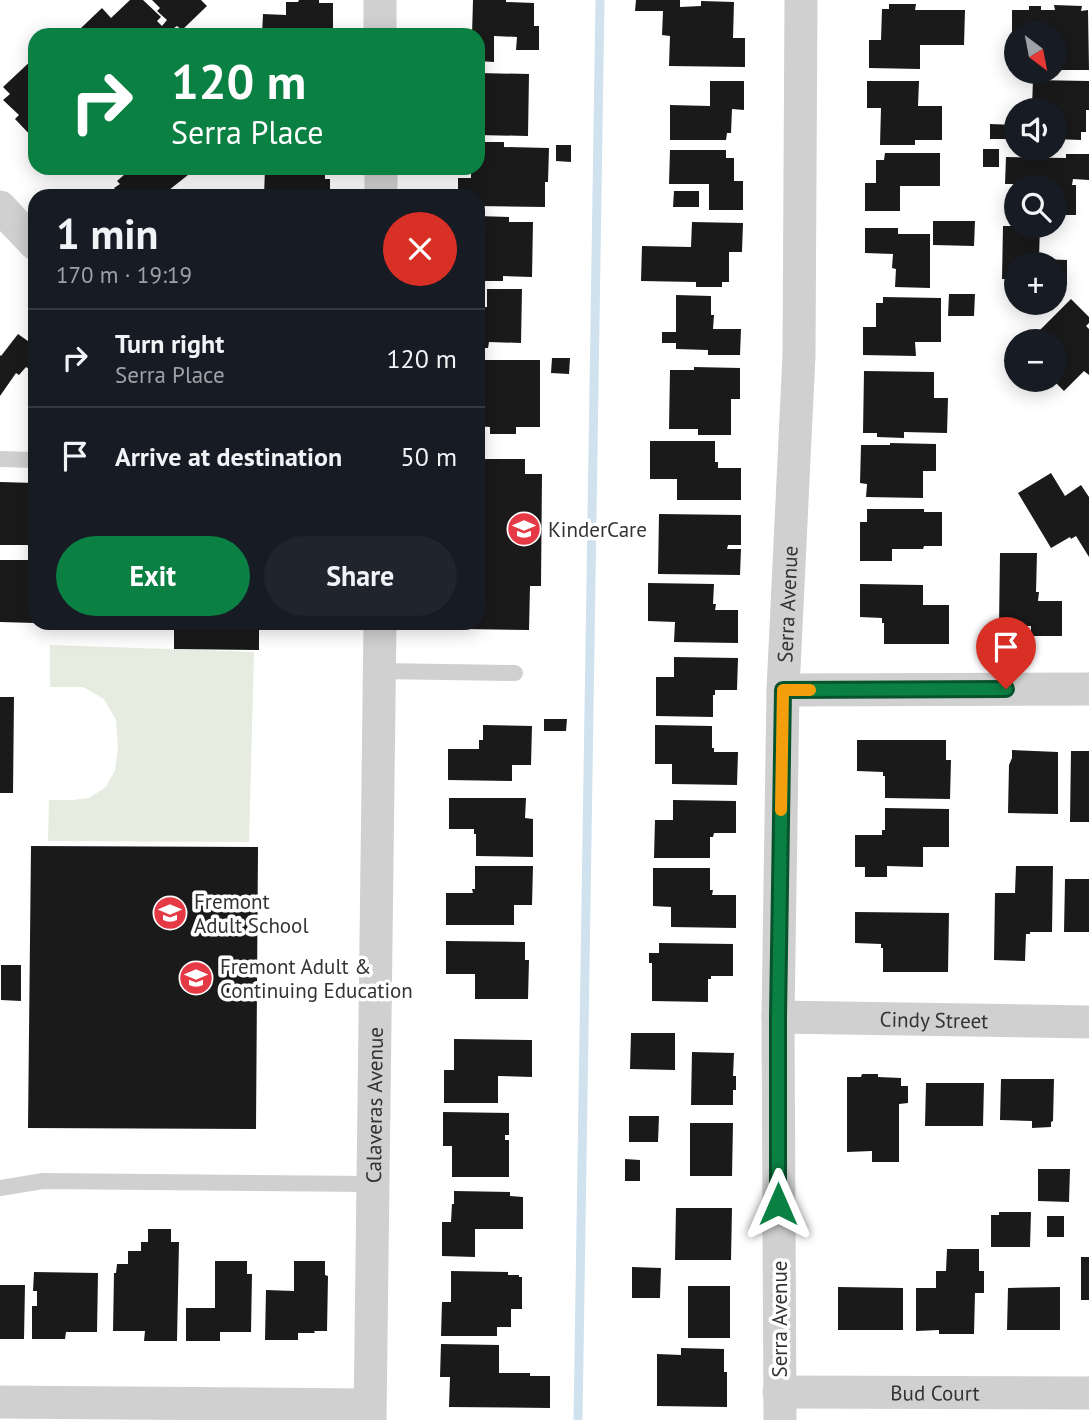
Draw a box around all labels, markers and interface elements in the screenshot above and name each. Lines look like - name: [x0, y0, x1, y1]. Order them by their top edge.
- north arrow: [1004, 21, 1068, 84]
- map controls: [1004, 21, 1067, 392]
- text: 120 m: [171, 49, 306, 113]
- icon: right: [56, 56, 147, 147]
- button: sound: [1004, 98, 1067, 161]
- text: Serra Place: [171, 111, 323, 153]
- button: search: [1004, 175, 1067, 238]
- text: 1 min: [56, 206, 158, 261]
- button: close: [383, 212, 457, 286]
- button: +: [1004, 252, 1067, 315]
- text: 170 m · 19:19: [56, 260, 192, 289]
- text: Turn right: [115, 327, 224, 360]
- button: −: [1004, 329, 1067, 392]
- icon: right: [56, 339, 94, 377]
- text: 120 m: [386, 342, 457, 375]
- text: Serra Place: [115, 360, 225, 389]
- icon: arrive: [56, 437, 94, 475]
- text: Arrive at destination: [115, 440, 342, 473]
- text: 50 m: [401, 440, 457, 473]
- school or university icon: KinderCare: [505, 510, 543, 548]
- place label: KinderCare: [548, 516, 647, 543]
- button: Exit: [56, 536, 250, 616]
- button: Share: [264, 536, 457, 616]
- street label: Serra Avenue: [771, 545, 803, 663]
- pin: [976, 617, 1036, 689]
- icon: arrive: [987, 628, 1025, 666]
- place label: Fremont Adult School: [194, 888, 309, 939]
- school or university icon: Fremont Adult School: [151, 894, 189, 932]
- place label: Fremont Adult & Continuing Education: [220, 953, 413, 1004]
- school or university icon: Fremont Adult & Continuing Education: [177, 959, 215, 997]
- street label: Cindy Street: [879, 1005, 989, 1034]
- street label: Calaveras Avenue: [359, 1027, 388, 1183]
- position arrow: [741, 1167, 815, 1241]
- street label: Serra Avenue: [766, 1260, 793, 1378]
- street label: Bud Court: [890, 1379, 980, 1406]

